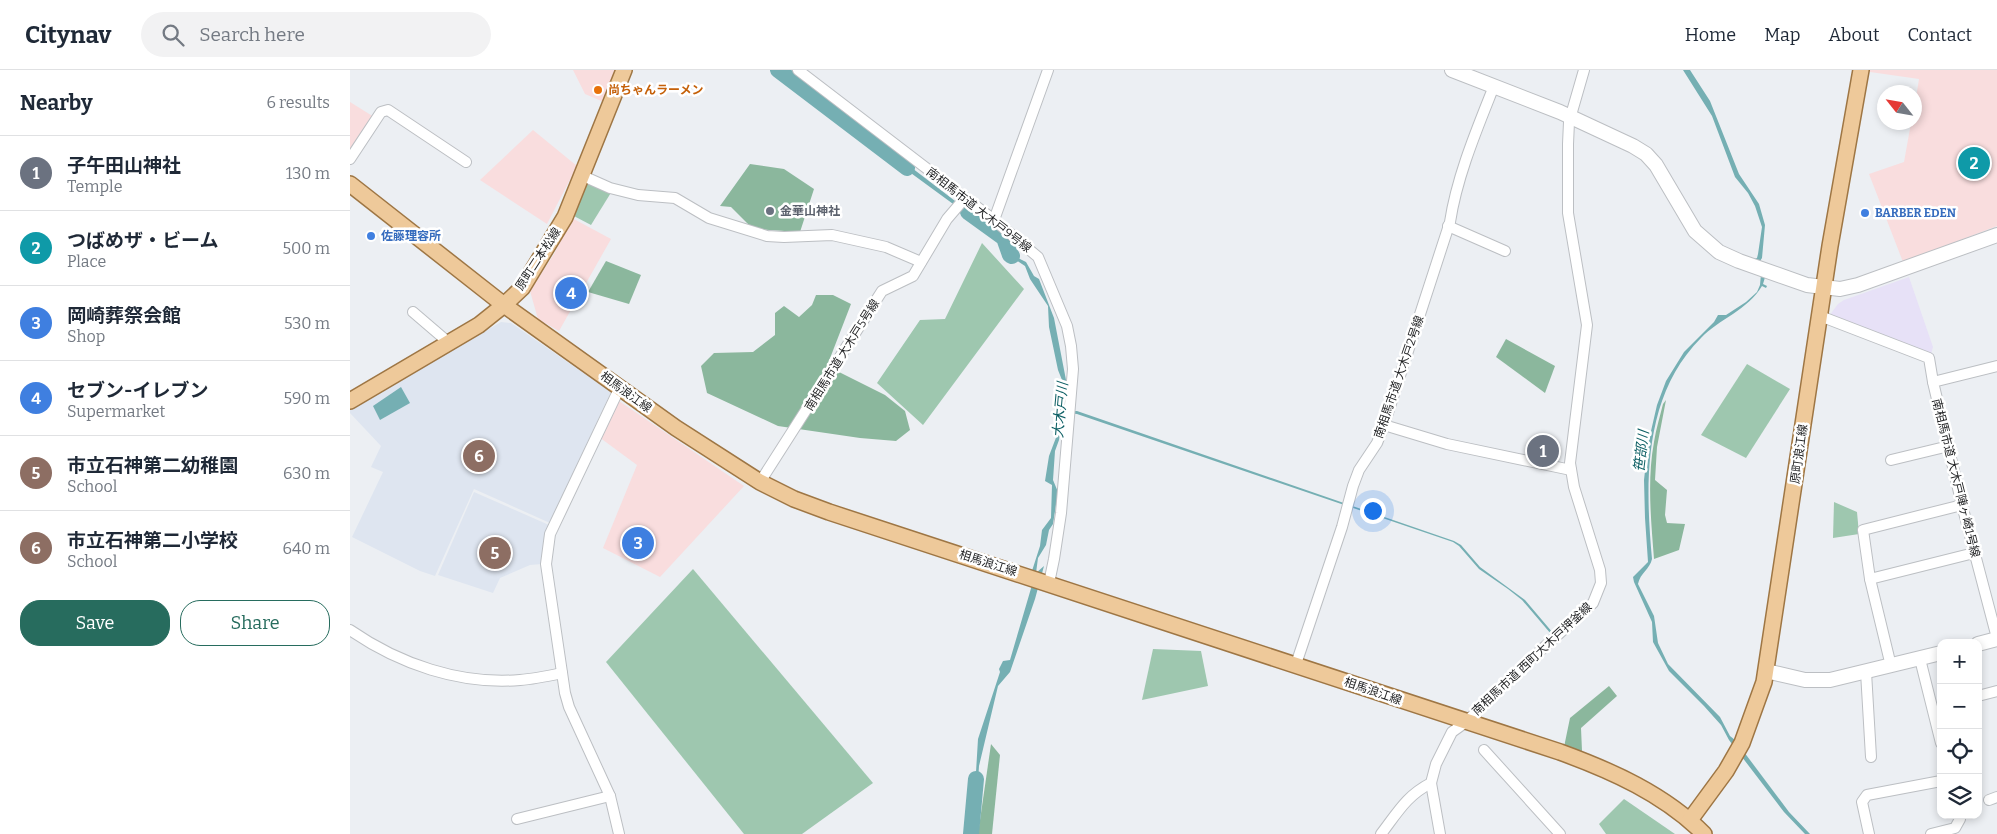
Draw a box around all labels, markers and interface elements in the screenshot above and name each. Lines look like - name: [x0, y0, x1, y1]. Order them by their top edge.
- search box: [141, 12, 491, 57]
- text: Citynav: [25, 21, 111, 49]
- icon: search: [159, 21, 187, 49]
- text: Search here: [199, 23, 305, 46]
- text: Home: [1685, 24, 1736, 46]
- text: Map: [1764, 24, 1800, 46]
- text: About: [1828, 24, 1879, 46]
- text: Contact: [1907, 24, 1972, 46]
- place label: 尚ちゃんラーメン: [608, 83, 704, 97]
- marker: 尚ちゃんラーメン: [592, 84, 604, 96]
- north arrow: [1877, 85, 1922, 130]
- text: Nearby: [20, 90, 93, 116]
- text: 6 results: [267, 93, 330, 112]
- pin: 2: [1958, 144, 1990, 182]
- text: 子午田山神社: [67, 154, 181, 177]
- text: 1: [33, 164, 39, 183]
- text: 130 m: [286, 164, 330, 183]
- street label: 南相馬市道 大木戸9号線: [924, 165, 1034, 255]
- text: Temple: [67, 177, 122, 196]
- place label: 金華山神社: [780, 204, 840, 218]
- marker: 金華山神社: [764, 205, 776, 217]
- place label: BARBER EDEN: [1875, 206, 1956, 220]
- marker: BARBER EDEN: [1859, 207, 1871, 219]
- street label: 原町二本松線: [513, 225, 563, 293]
- text: つばめザ・ビーム: [67, 229, 218, 252]
- place label: 佐藤理容所: [381, 229, 441, 243]
- marker: 佐藤理容所: [365, 230, 377, 242]
- text: 2: [31, 239, 41, 258]
- text: 500 m: [282, 239, 330, 258]
- text: Place: [67, 252, 106, 271]
- pin: 4: [555, 274, 587, 312]
- street label: 南相馬市道 大木戸5号線: [802, 297, 882, 413]
- text: 岡崎葬祭会館: [67, 304, 181, 327]
- text: 3: [31, 314, 41, 333]
- text: 530 m: [284, 314, 330, 333]
- street label: 南相馬市道 大木戸2号線: [1371, 314, 1427, 440]
- text: Shop: [67, 327, 105, 346]
- street label: 相馬浪江線: [598, 369, 654, 415]
- text: セブン-イレブン: [67, 379, 208, 402]
- water label: 大木戸川: [1050, 379, 1072, 439]
- text: 4: [31, 389, 41, 408]
- text: 590 m: [284, 389, 330, 408]
- street label: 南相馬市道 大木戸陣ヶ崎1号線: [1929, 397, 1983, 559]
- text: Supermarket: [67, 402, 165, 421]
- street label: 原町浪江線: [1788, 423, 1810, 485]
- water label: 笹部川: [1631, 427, 1653, 473]
- pin: 1: [1527, 432, 1559, 470]
- pin: 6: [463, 437, 495, 475]
- text: 市立石神第二幼稚園: [67, 454, 238, 477]
- text: 5: [32, 464, 40, 483]
- text: 630 m: [283, 464, 330, 483]
- text: School: [67, 477, 117, 496]
- your location: [1360, 498, 1386, 524]
- pin: 3: [622, 524, 654, 562]
- text: 市立石神第二小学校: [67, 529, 238, 552]
- pin: 5: [479, 534, 511, 572]
- text: 6: [31, 539, 41, 558]
- text: 640 m: [282, 539, 330, 558]
- street label: 相馬浪江線: [957, 547, 1019, 579]
- text: School: [67, 552, 117, 571]
- button: Save: [20, 600, 170, 646]
- button: Share: [180, 600, 330, 646]
- street label: 南相馬市道 西町大木戸押釜線: [1469, 600, 1595, 718]
- map controls: [1937, 639, 1982, 819]
- button: +: [1937, 639, 1982, 684]
- street label: 相馬浪江線: [1342, 675, 1404, 707]
- button: −: [1937, 684, 1982, 729]
- button: locate: [1937, 729, 1982, 774]
- button: layers: [1937, 774, 1982, 819]

